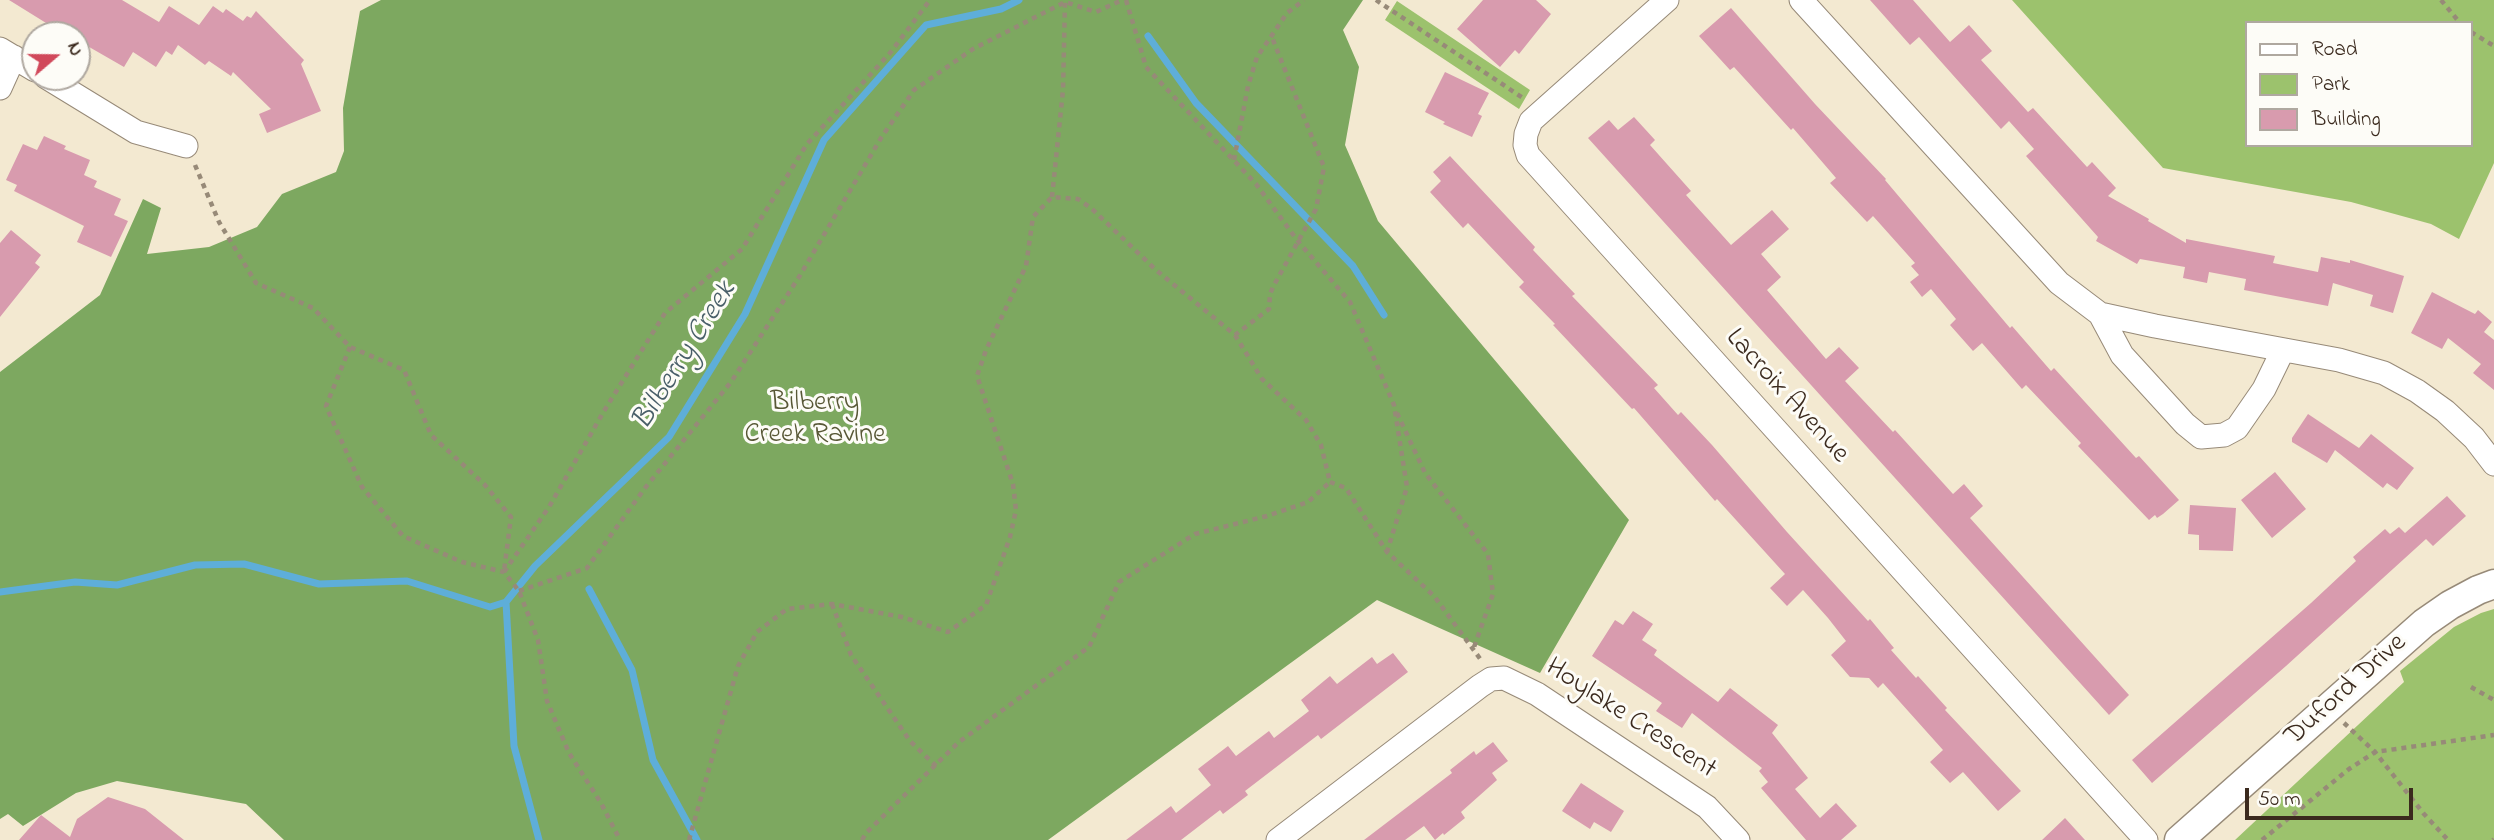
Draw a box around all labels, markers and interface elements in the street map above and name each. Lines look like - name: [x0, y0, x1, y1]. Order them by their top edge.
- north arrow: [21, 21, 91, 91]
- legend: [2246, 21, 2473, 147]
- text: Road: [2312, 35, 2358, 65]
- text: N: [59, 39, 89, 60]
- text: Park: [2312, 70, 2350, 100]
- text: Building: [2312, 105, 2381, 135]
- water label: Bilberry Creek: [626, 276, 746, 438]
- street label: Lacroix Avenue: [1717, 323, 1855, 471]
- park label: Bilberry Creek Ravine: [744, 387, 886, 453]
- street label: Duford Drive: [2279, 628, 2415, 754]
- street label: Hoylake Crescent: [1538, 652, 1722, 788]
- scale bar: [2249, 774, 2417, 818]
- text: 50 m: [2258, 785, 2301, 815]

